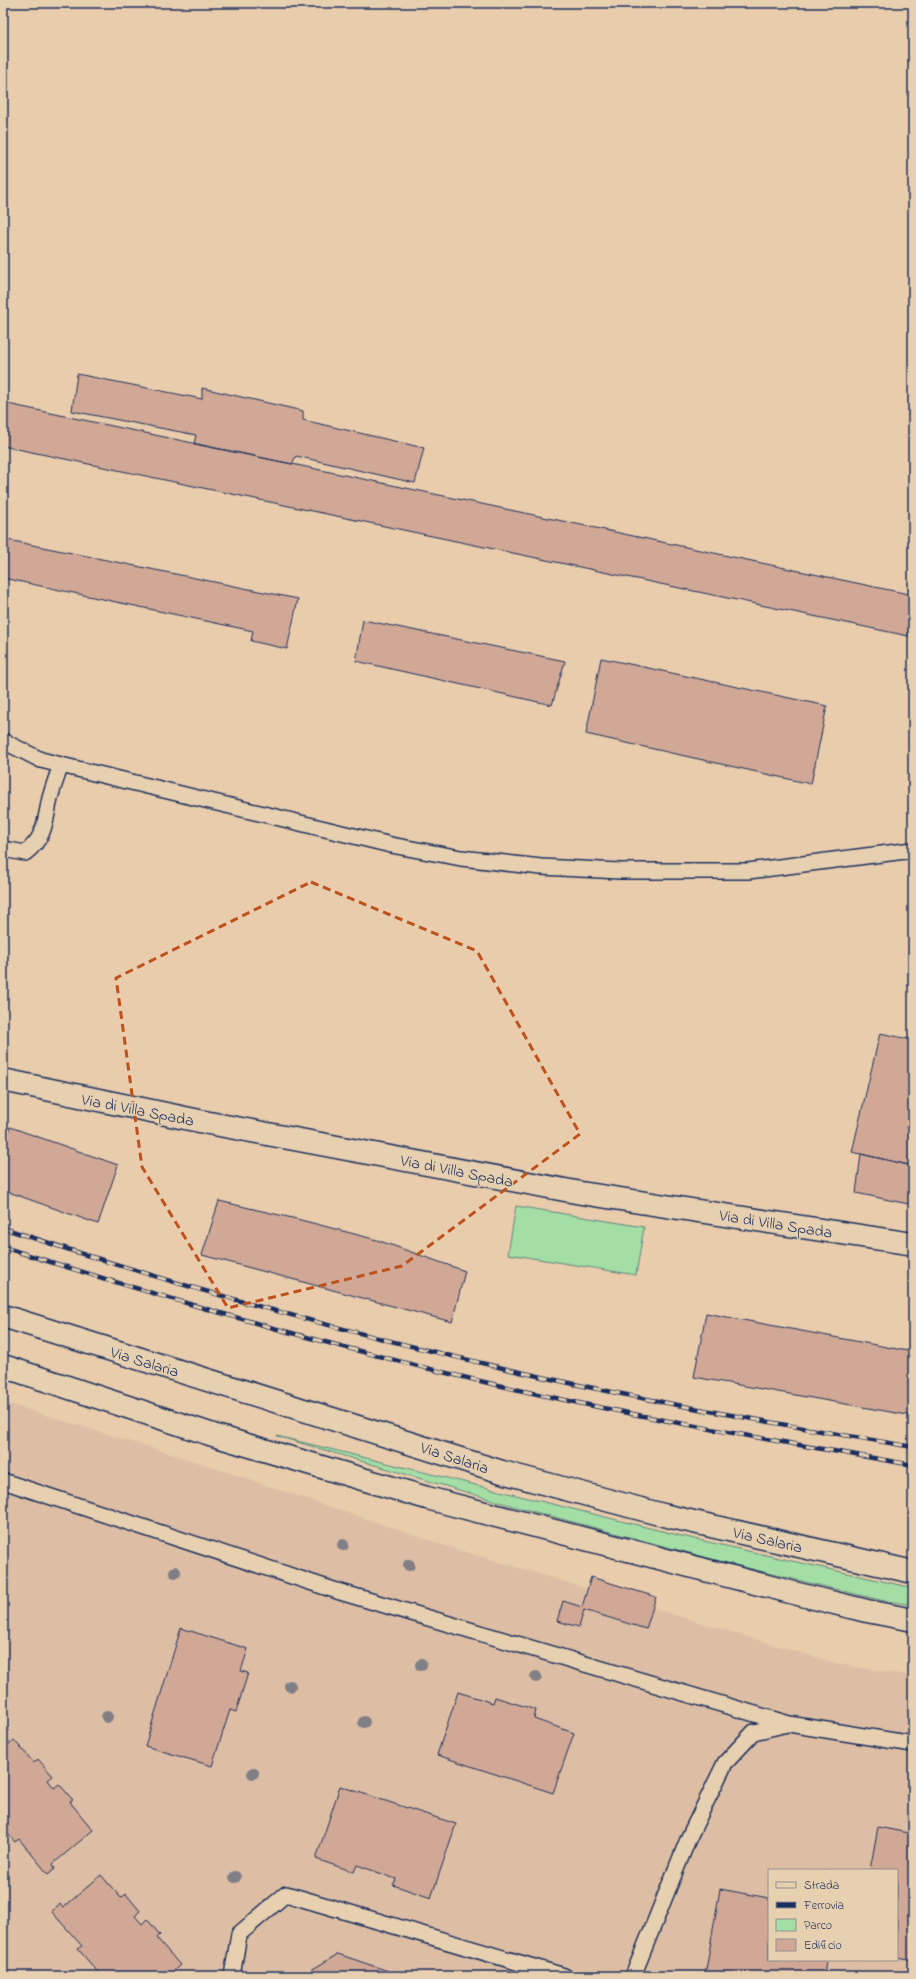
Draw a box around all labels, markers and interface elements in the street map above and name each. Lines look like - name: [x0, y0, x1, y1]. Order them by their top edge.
- street label: Via di Villa Spada: [78, 1088, 196, 1134]
- street label: Via di Villa Spada: [397, 1149, 515, 1195]
- street label: Via di Villa Spada: [716, 1204, 834, 1246]
- street label: Via Salaria: [106, 1341, 182, 1385]
- street label: Via Salaria: [416, 1436, 492, 1481]
- street label: Via Salaria: [729, 1521, 805, 1561]
- legend: [768, 1869, 898, 1961]
- text: Strada: [804, 1877, 839, 1895]
- text: Ferrovia: [803, 1897, 844, 1915]
- text: Parco: [804, 1917, 832, 1935]
- text: Edificio: [804, 1937, 842, 1955]

